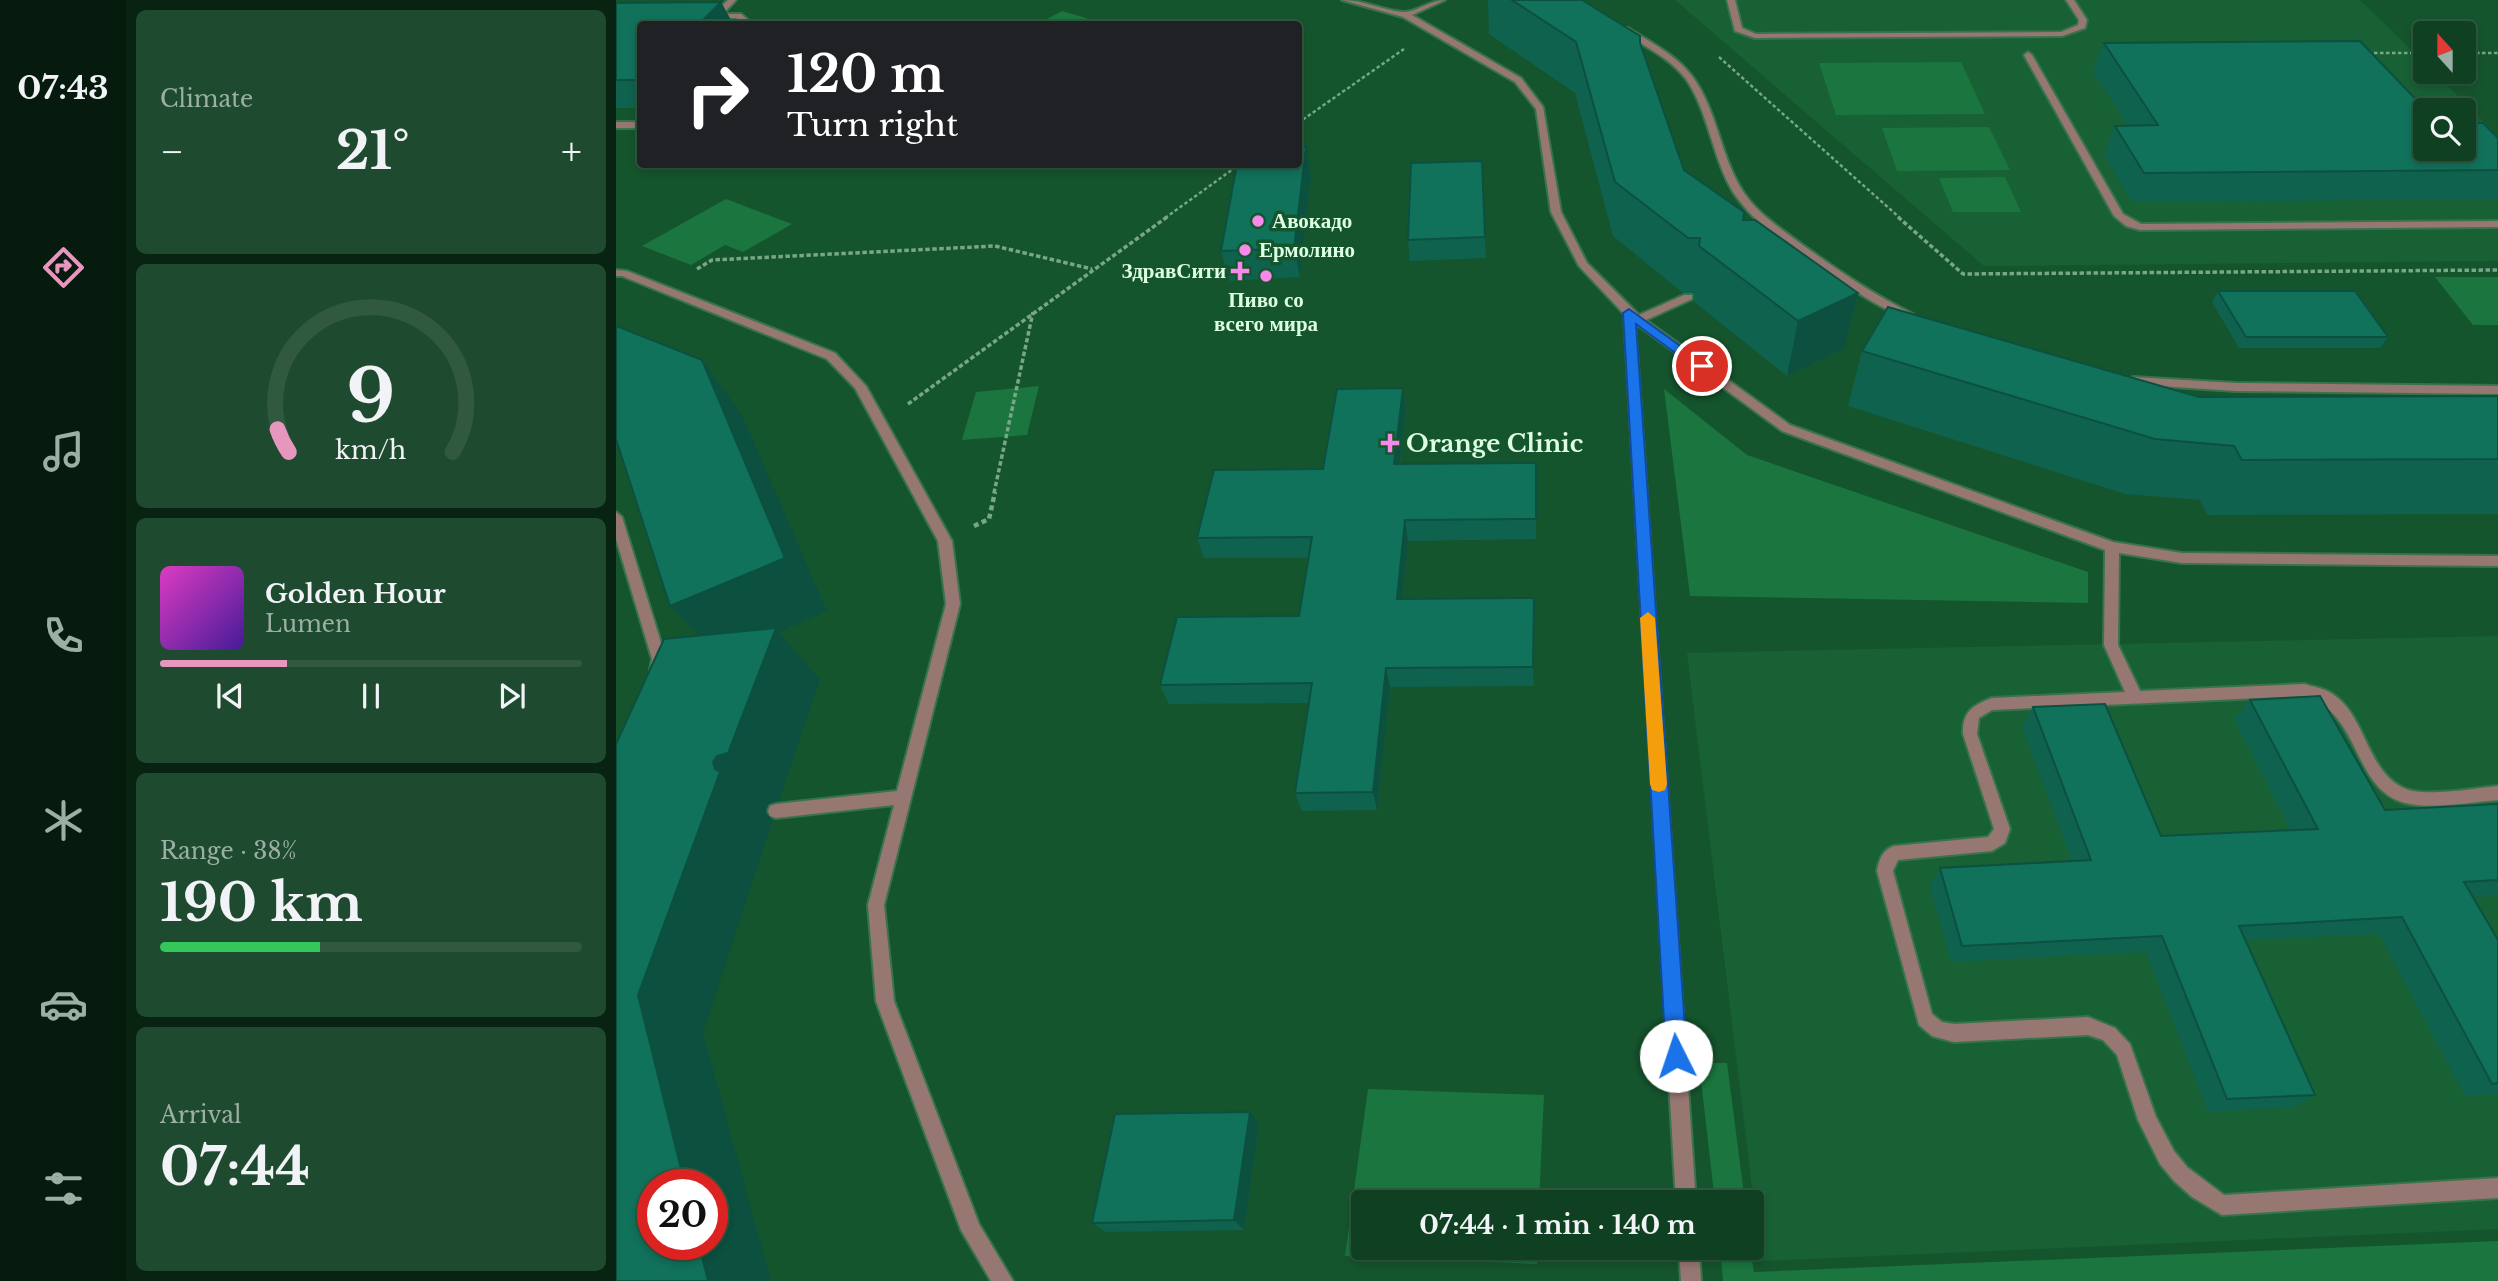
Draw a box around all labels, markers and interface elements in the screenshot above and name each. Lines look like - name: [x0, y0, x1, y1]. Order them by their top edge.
- north arrow: [2413, 21, 2476, 84]
- map controls: [2413, 21, 2476, 161]
- text: 120 m: [787, 44, 945, 105]
- icon: right: [672, 49, 763, 140]
- text: 07:43: [17, 68, 109, 108]
- text: Climate: [160, 85, 253, 113]
- button: search: [2413, 98, 2476, 161]
- text: Turn right: [787, 105, 958, 145]
- text: 21°: [336, 119, 410, 183]
- text: −: [160, 128, 184, 175]
- text: +: [561, 128, 582, 175]
- place label: Авокадо: [1272, 208, 1352, 234]
- marker: Авокадо: [1250, 213, 1266, 229]
- place label: Ермолино: [1259, 237, 1355, 263]
- marker: Ермолино: [1237, 242, 1253, 258]
- icon: directions: [39, 243, 88, 292]
- place label: ЗдравСити: [1122, 258, 1226, 284]
- marker: ЗдравСити: [1232, 263, 1248, 279]
- marker: Пиво со всего мира: [1258, 268, 1274, 284]
- place label: Пиво со всего мира: [1214, 287, 1319, 337]
- pin: [1672, 336, 1732, 396]
- icon: arrive: [1683, 347, 1721, 385]
- text: 9: [346, 352, 396, 443]
- icon: music: [39, 427, 88, 476]
- place label: Orange Clinic: [1406, 429, 1583, 458]
- marker: Orange Clinic: [1380, 433, 1400, 453]
- text: km/h: [336, 435, 406, 466]
- text: Golden Hour: [265, 578, 446, 610]
- text: Lumen: [265, 610, 351, 638]
- icon: phone: [39, 611, 88, 660]
- icon: previous: [211, 677, 249, 715]
- icon: pause: [352, 677, 390, 715]
- icon: next: [493, 677, 531, 715]
- icon: climate: [39, 796, 88, 845]
- text: Range · 38%: [160, 837, 297, 865]
- text: 190 km: [160, 871, 363, 935]
- icon: car: [39, 980, 88, 1029]
- position arrow: [1639, 1019, 1713, 1093]
- text: Arrival: [160, 1101, 241, 1129]
- text: 07:44: [160, 1135, 310, 1199]
- icon: filters: [39, 1164, 88, 1213]
- speed limit sign: 20: [637, 1169, 728, 1260]
- text: 07:44 · 1 min · 140 m: [1419, 1209, 1696, 1241]

